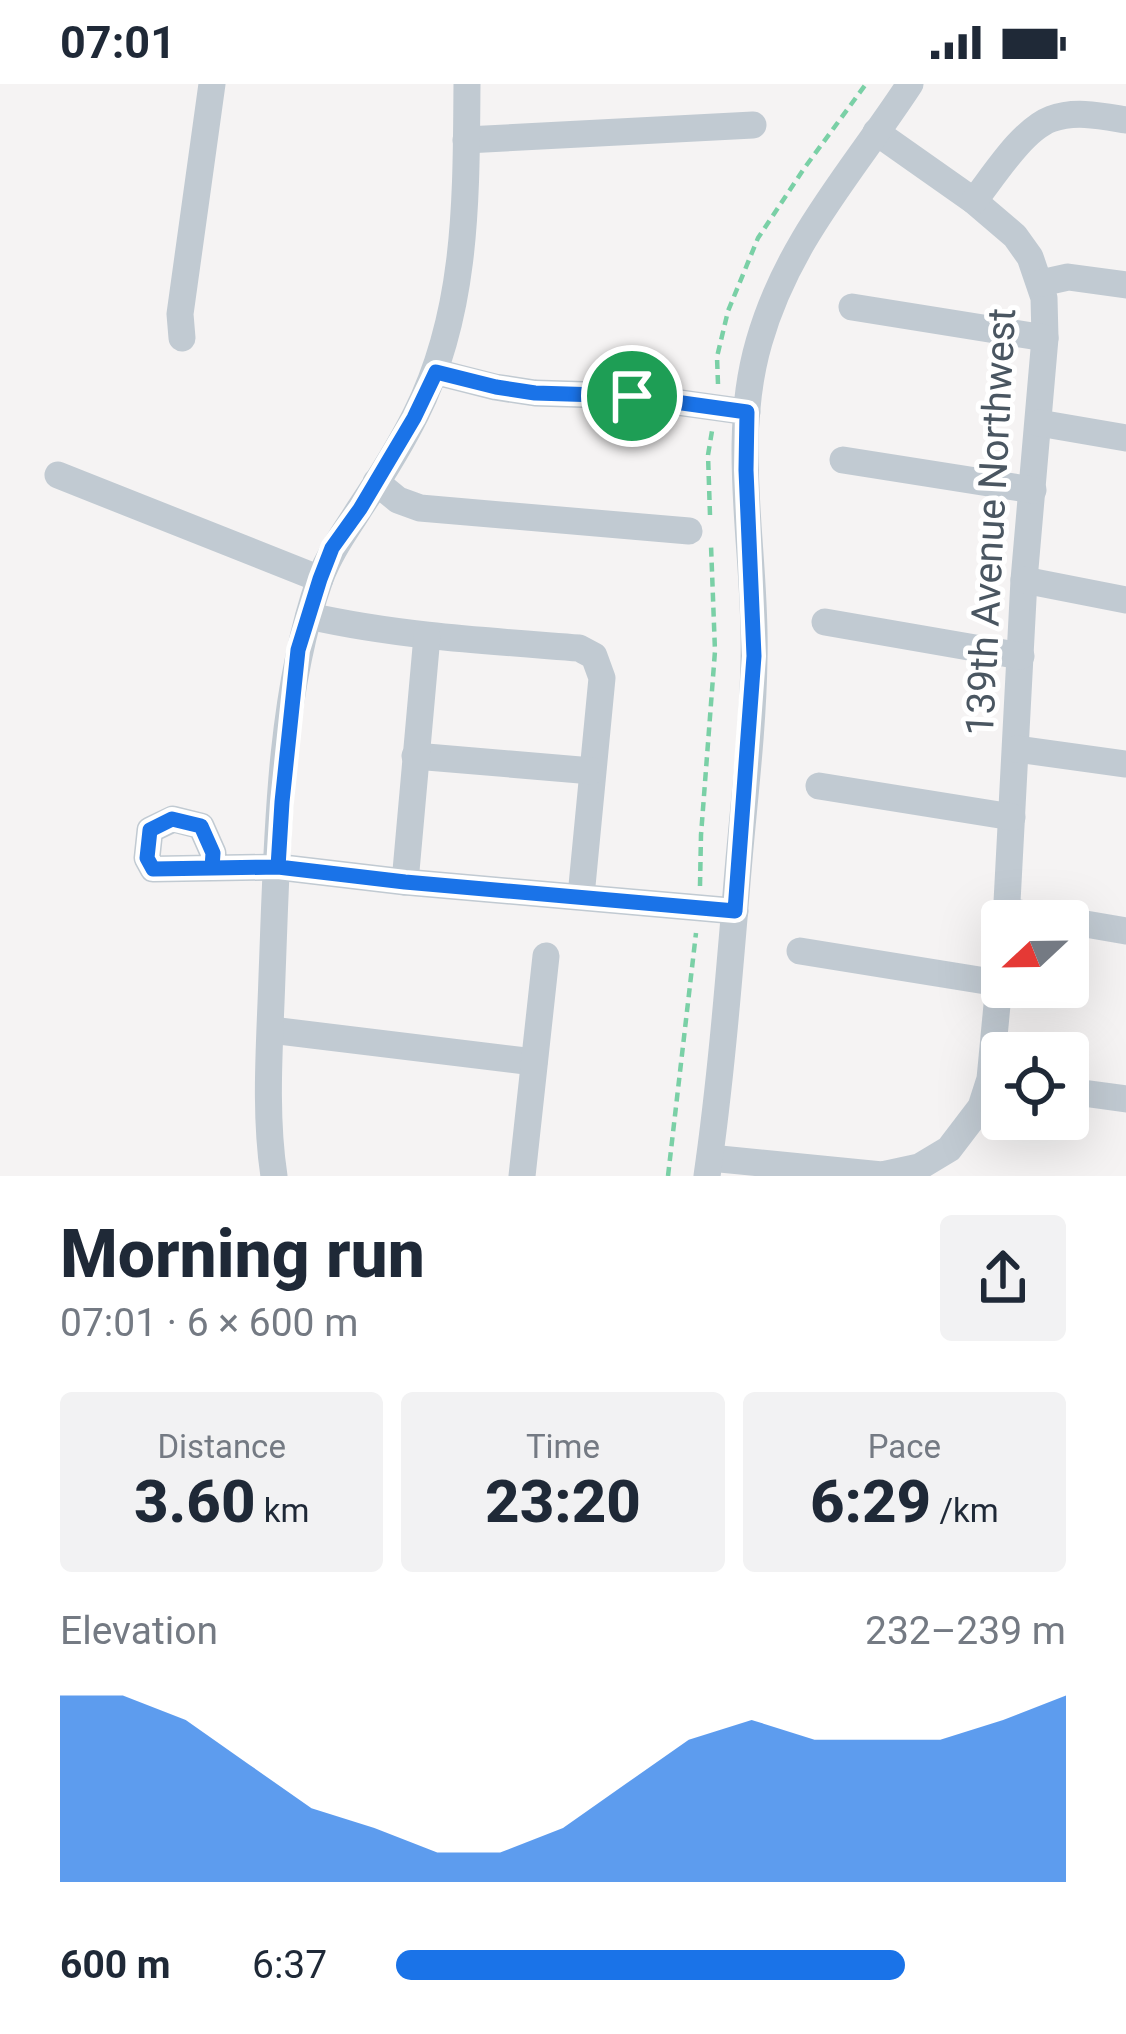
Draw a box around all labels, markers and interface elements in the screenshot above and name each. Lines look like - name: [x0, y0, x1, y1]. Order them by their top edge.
- text: 07:01: [60, 16, 176, 69]
- street label: 139th Avenue Northwest: [957, 307, 1025, 737]
- pin: [581, 345, 683, 447]
- icon: arrive: [599, 363, 665, 429]
- north arrow: [981, 900, 1089, 1008]
- map controls: [981, 900, 1089, 1140]
- button: locate: [981, 1032, 1089, 1140]
- button: share: [940, 1215, 1066, 1341]
- text: Morning run: [60, 1216, 425, 1293]
- text: 07:01 · 6 × 600 m: [60, 1300, 358, 1346]
- text: Distance: [157, 1427, 286, 1466]
- text: Time: [526, 1427, 600, 1466]
- text: Pace: [868, 1427, 941, 1466]
- text: 3.60: [134, 1466, 256, 1537]
- text: 23:20: [485, 1466, 641, 1537]
- text: 6:29: [810, 1466, 931, 1537]
- text: km: [256, 1491, 309, 1530]
- text: /km: [931, 1491, 999, 1530]
- text: Elevation: [60, 1608, 218, 1654]
- text: 232–239 m: [865, 1608, 1066, 1654]
- text: 600 m: [60, 1942, 171, 1988]
- text: 6:37: [252, 1942, 327, 1988]

